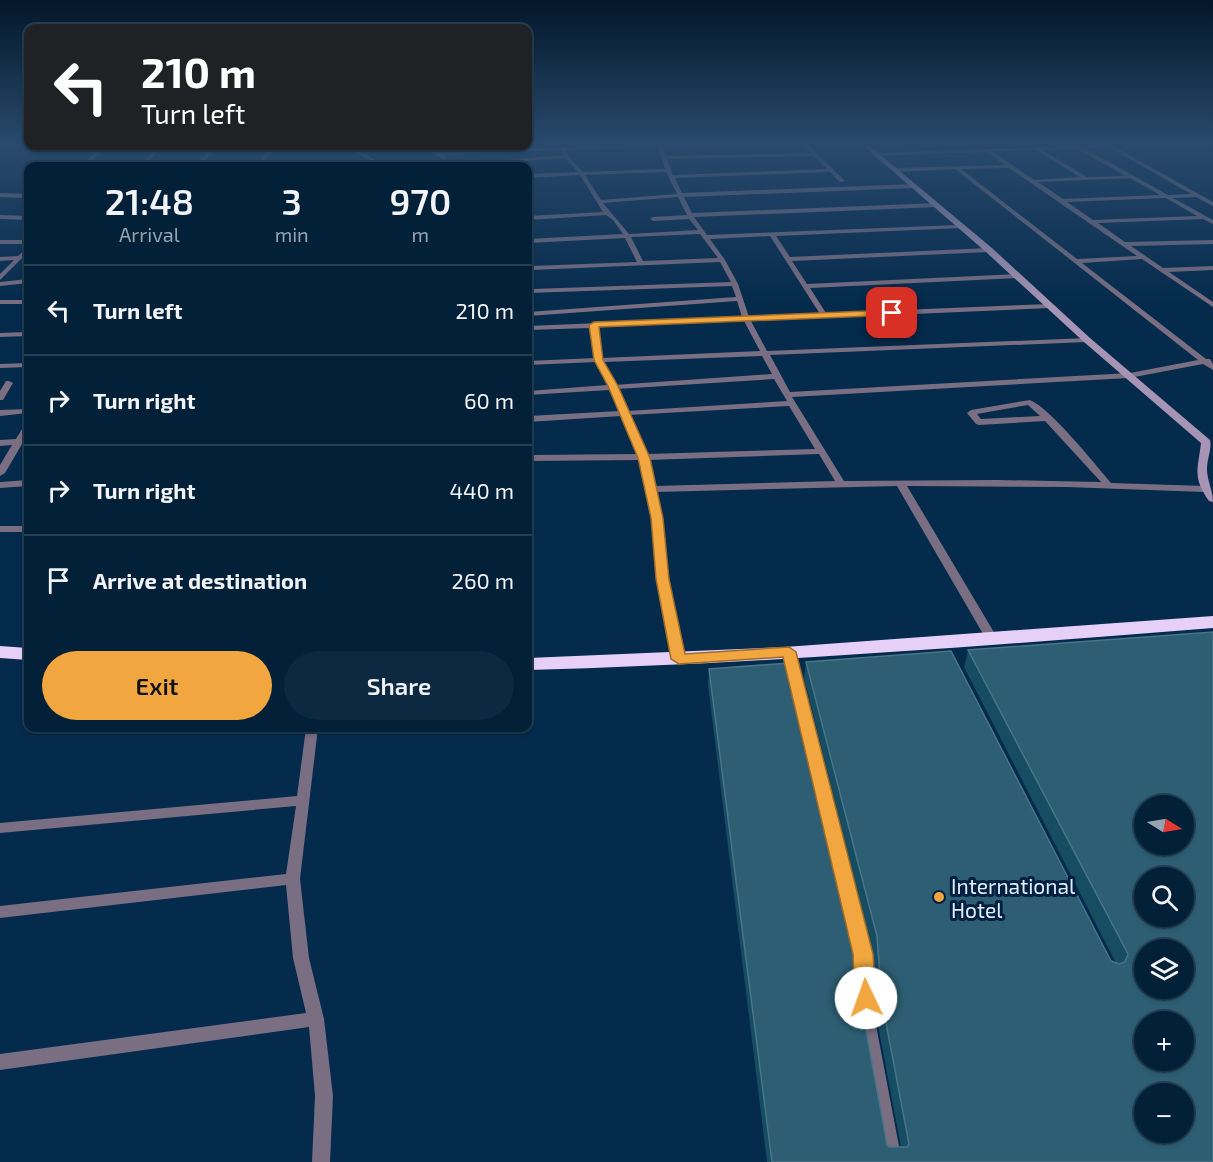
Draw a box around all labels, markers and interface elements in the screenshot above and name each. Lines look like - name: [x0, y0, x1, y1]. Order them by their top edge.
- text: 210 m: [141, 46, 256, 96]
- icon: left: [42, 48, 120, 126]
- text: Turn left: [141, 97, 245, 129]
- text: 21:48: [105, 179, 194, 222]
- text: 3: [282, 179, 302, 222]
- text: 970: [389, 179, 451, 222]
- text: Arrival: [119, 222, 180, 246]
- text: min: [275, 222, 309, 246]
- text: m: [412, 222, 429, 246]
- pin: [866, 287, 917, 338]
- icon: left: [42, 294, 75, 327]
- icon: arrive: [875, 296, 908, 329]
- text: Turn left: [93, 297, 182, 323]
- text: 210 m: [455, 297, 514, 323]
- icon: right: [42, 384, 75, 417]
- text: Turn right: [93, 387, 195, 413]
- text: 60 m: [464, 387, 514, 413]
- icon: right: [42, 474, 75, 507]
- text: Turn right: [93, 477, 195, 503]
- text: 440 m: [449, 477, 514, 503]
- icon: arrive: [42, 564, 75, 597]
- text: Arrive at destination: [93, 567, 307, 593]
- text: 260 m: [452, 567, 514, 593]
- button: Exit: [42, 651, 272, 720]
- button: Share: [284, 651, 514, 720]
- north arrow: [1134, 795, 1194, 855]
- map controls: [1134, 795, 1194, 1143]
- button: search: [1134, 867, 1194, 927]
- place label: International Hotel: [951, 873, 1076, 922]
- marker: International Hotel: [932, 890, 946, 904]
- button: layers: [1134, 939, 1194, 999]
- position arrow: [834, 966, 898, 1030]
- button: +: [1134, 1011, 1194, 1071]
- button: −: [1134, 1083, 1194, 1143]

